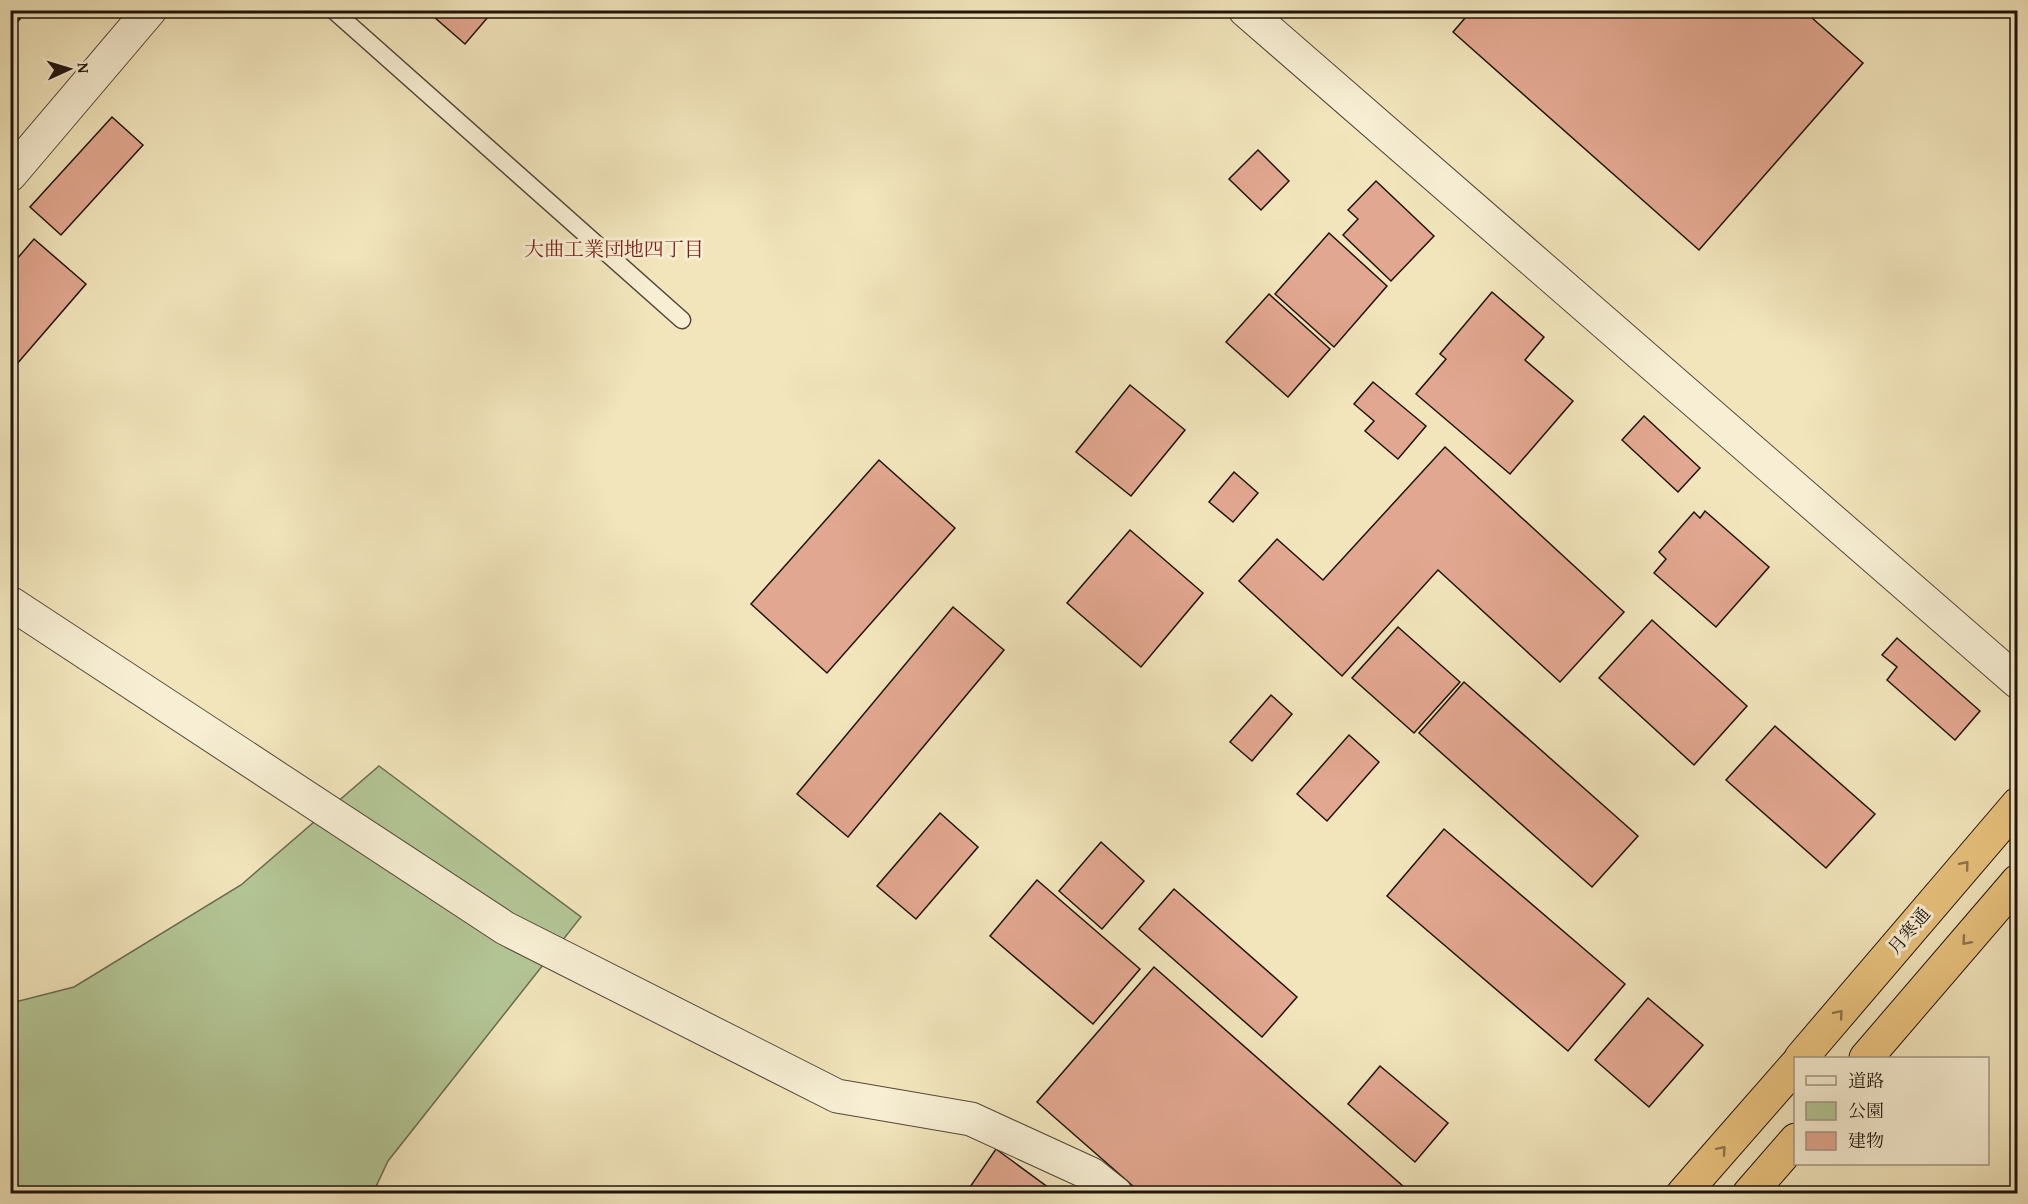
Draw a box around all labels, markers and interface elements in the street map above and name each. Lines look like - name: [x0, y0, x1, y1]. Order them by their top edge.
- north arrow: [39, 39, 99, 99]
- text: N: [72, 62, 96, 74]
- district label: 大曲工業団地四丁目: [524, 234, 704, 263]
- one-way arrow: [1958, 861, 1969, 872]
- street label: 月寒通: [1881, 901, 1936, 960]
- one-way arrow: [1962, 934, 1973, 945]
- one-way arrow: [1832, 1010, 1843, 1021]
- legend: [1794, 1057, 1989, 1165]
- text: 道路: [1848, 1067, 1884, 1094]
- text: 公園: [1848, 1097, 1884, 1124]
- text: 建物: [1848, 1127, 1884, 1154]
- one-way arrow: [1715, 1146, 1726, 1157]

